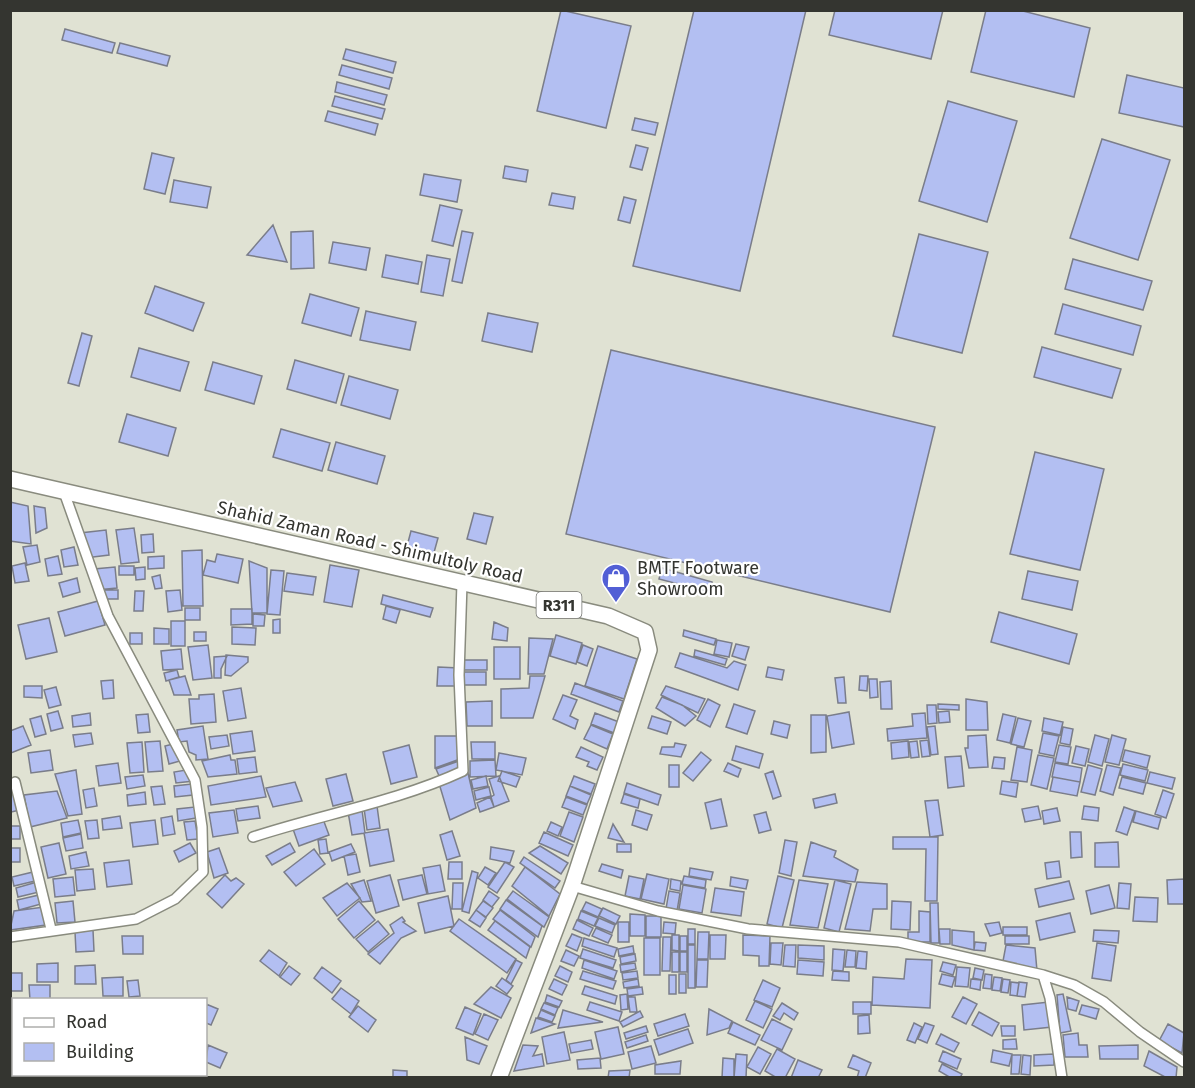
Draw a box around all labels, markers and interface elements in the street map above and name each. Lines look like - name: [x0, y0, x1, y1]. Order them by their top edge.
- street label: Shahid Zaman Road - Shimultoly Road: [215, 496, 525, 588]
- place label: BMTF Footware Showroom: [637, 557, 759, 600]
- shop icon: BMTF Footware Showroom: [600, 562, 632, 604]
- road number: R311: [536, 592, 582, 618]
- legend: [12, 998, 207, 1076]
- text: Road: [66, 1011, 108, 1033]
- text: Building: [66, 1041, 134, 1063]

